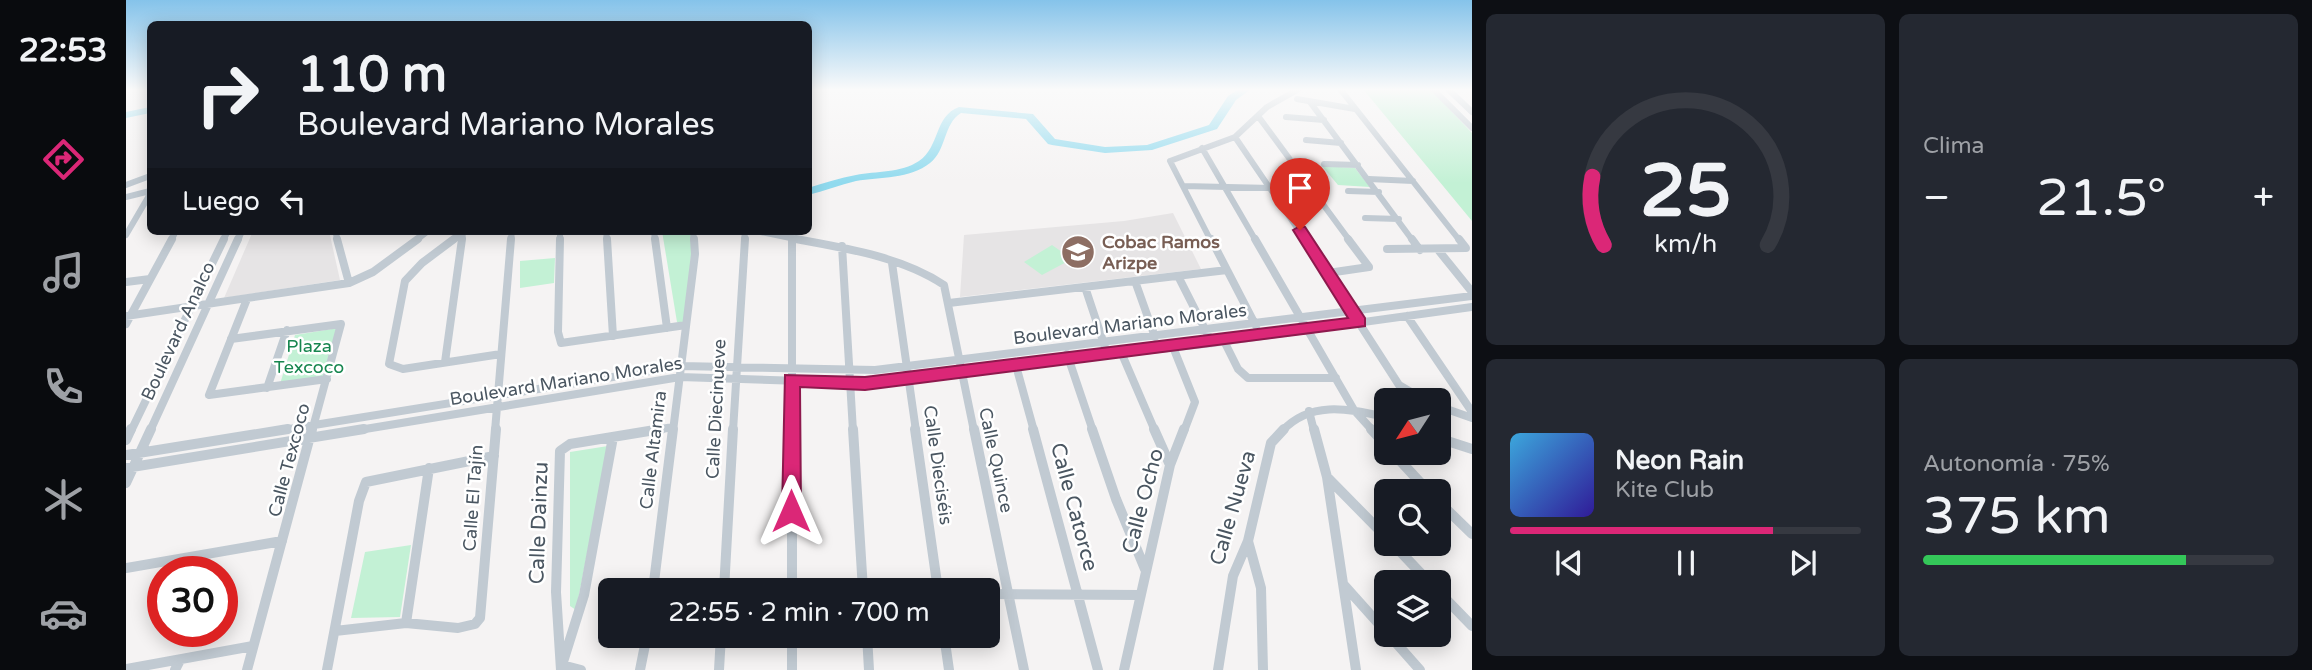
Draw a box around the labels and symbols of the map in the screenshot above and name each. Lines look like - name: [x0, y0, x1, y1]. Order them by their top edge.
- pin: [1270, 158, 1330, 230]
- place label: Cobac Ramos Arizpe: [1102, 231, 1220, 274]
- school or university icon: Cobac Ramos Arizpe: [1059, 233, 1097, 271]
- street label: Boulevard Analco: [136, 258, 220, 404]
- street label: Boulevard Mariano Morales: [1012, 299, 1248, 349]
- park label: Plaza Texcoco: [274, 335, 344, 378]
- street label: Calle Diecinueve: [701, 338, 731, 480]
- street label: Boulevard Mariano Morales: [448, 352, 684, 410]
- north arrow: [1374, 388, 1451, 466]
- street label: Calle Altamira: [635, 389, 671, 511]
- street label: Calle Texcoco: [263, 401, 315, 519]
- street label: Calle Dieciséis: [919, 404, 957, 526]
- street label: Calle Quince: [974, 405, 1018, 515]
- street label: Calle Catorce: [1045, 440, 1103, 574]
- street label: Calle El Tajín: [458, 444, 488, 552]
- street label: Calle Ocho: [1117, 446, 1169, 556]
- street label: Calle Nueva: [1205, 448, 1261, 568]
- street label: Calle Dainzu: [524, 461, 554, 585]
- position arrow: [754, 474, 828, 548]
- speed limit sign: 30: [147, 556, 238, 647]

